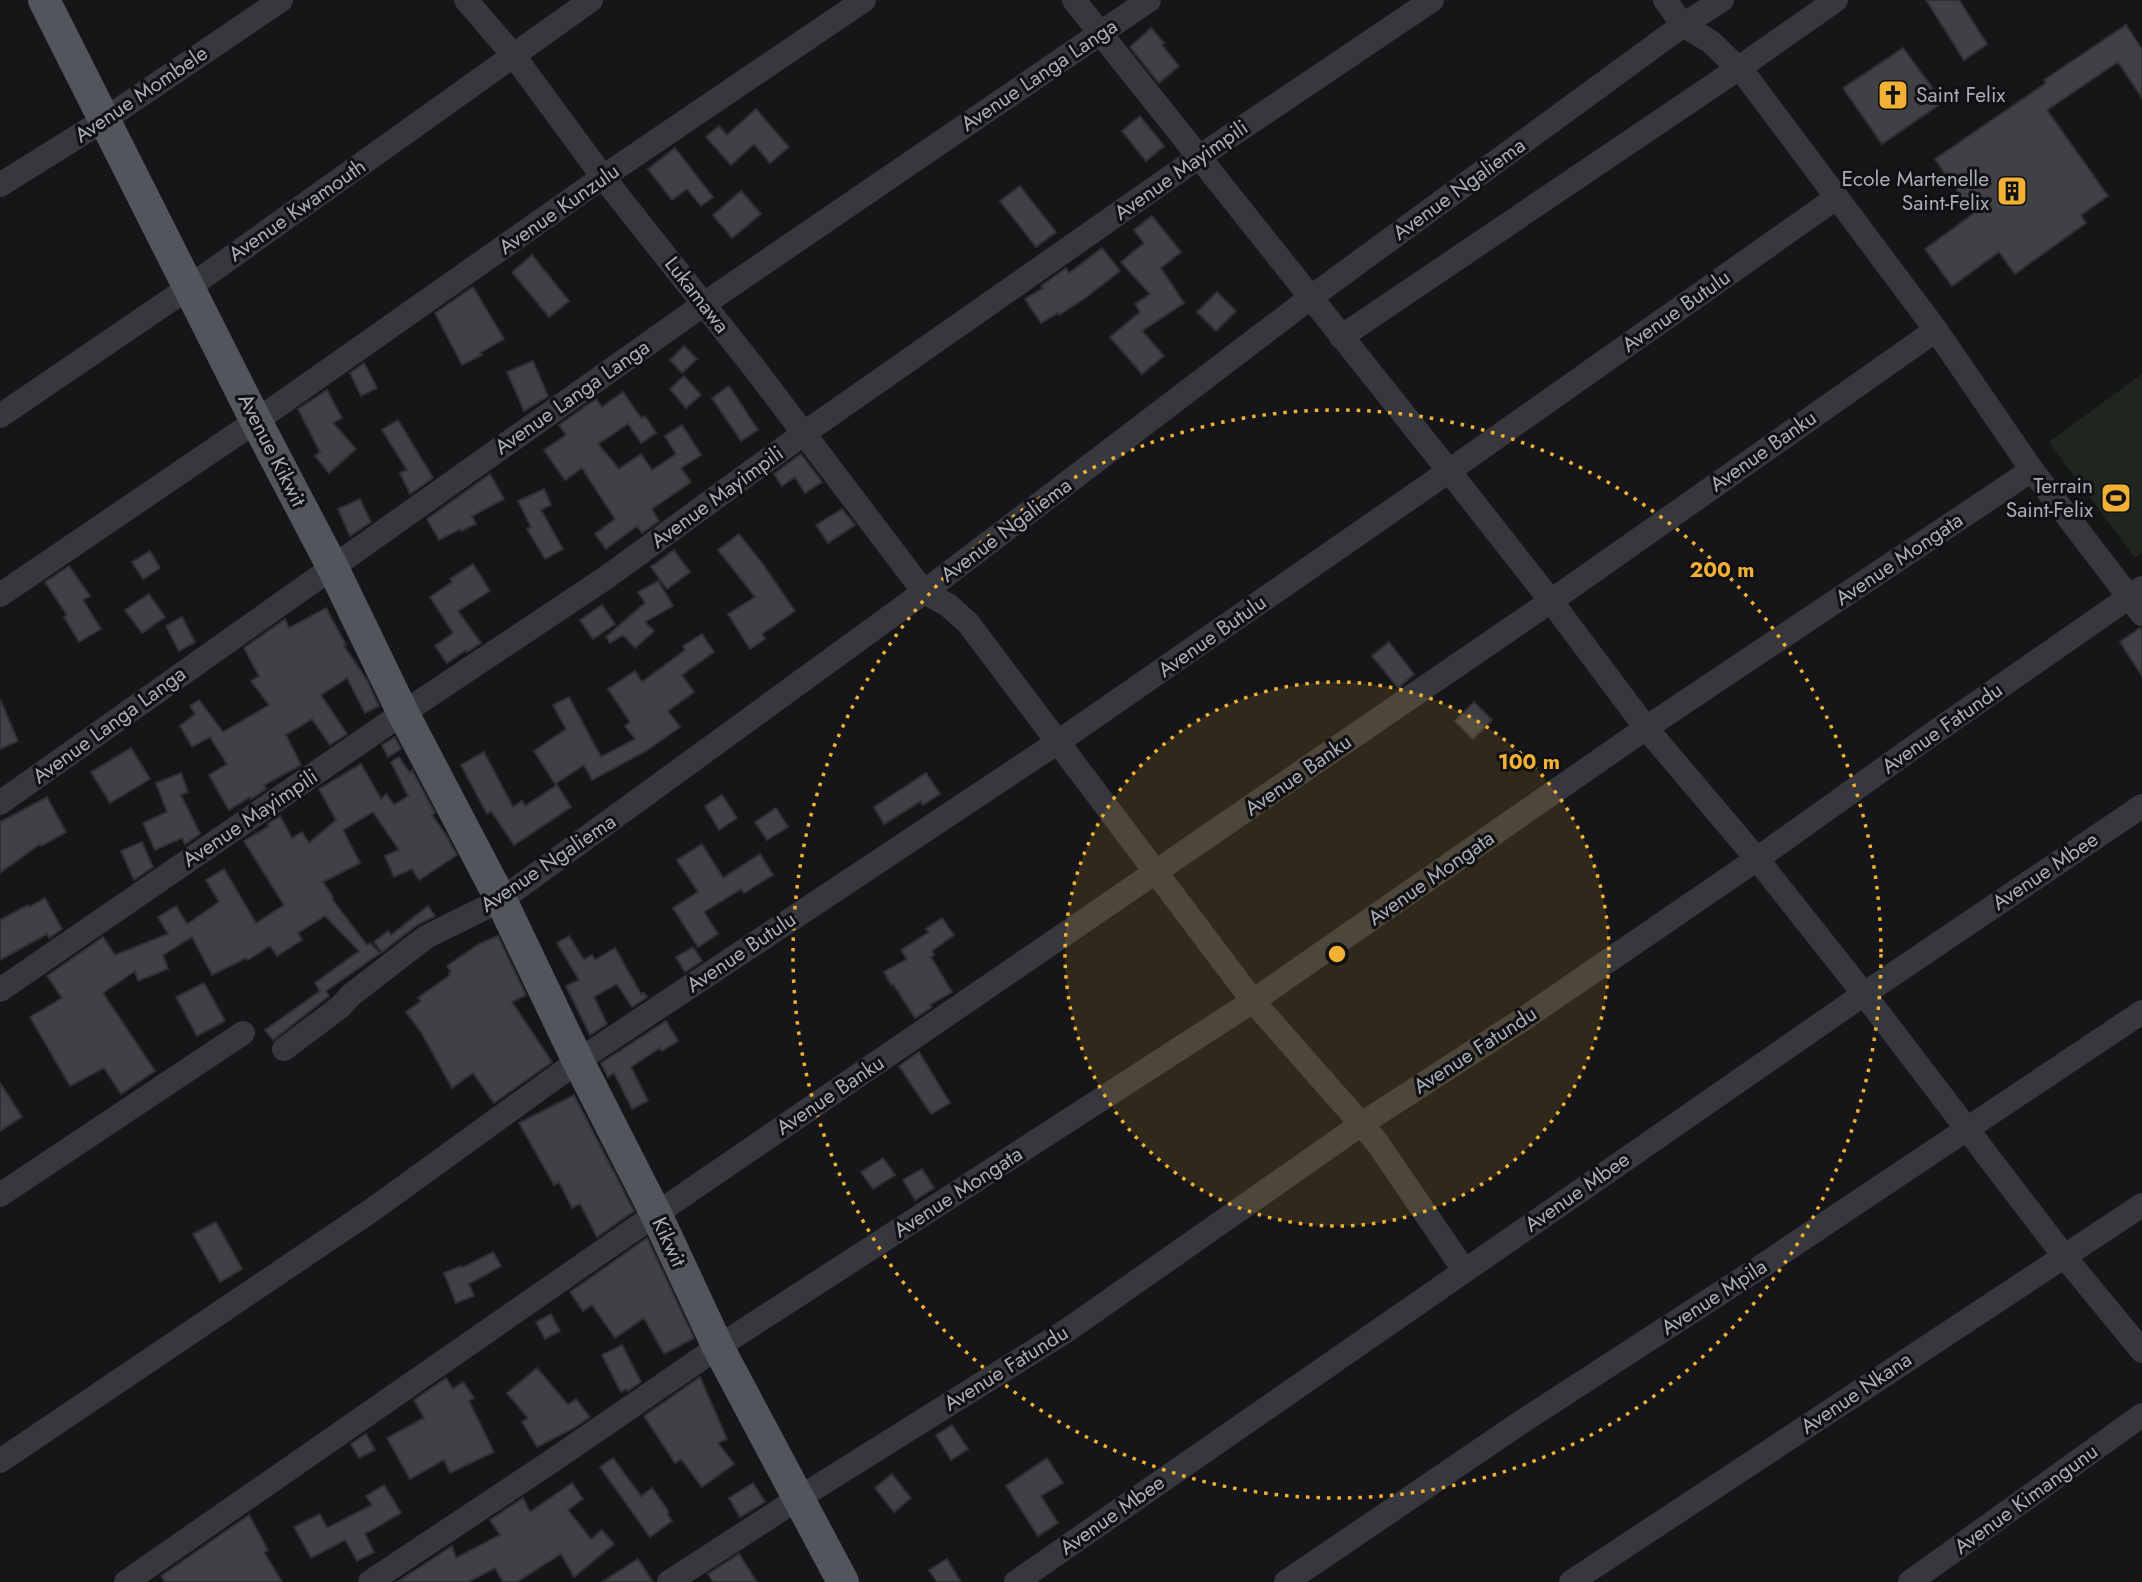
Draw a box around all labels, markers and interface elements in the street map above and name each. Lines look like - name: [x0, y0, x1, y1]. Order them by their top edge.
- street label: Avenue Langa Langa: [955, 11, 1123, 139]
- street label: Avenue Mombele: [68, 38, 214, 150]
- church icon: Saint Felix: [1876, 78, 1910, 112]
- place label: Saint Felix: [1916, 80, 2005, 110]
- street label: Avenue Mayimpili: [1108, 113, 1254, 227]
- street label: Avenue Ngaliema: [1386, 131, 1532, 247]
- street label: Avenue Kwamouth: [222, 151, 372, 269]
- street label: Avenue Kunzulu: [493, 156, 625, 262]
- place label: Ecole Martenelle Saint-Felix: [1842, 164, 1989, 218]
- building icon: Ecole Martenelle Saint-Felix: [1995, 174, 2029, 208]
- street label: Lukamawa: [657, 250, 737, 340]
- street label: Avenue Butulu: [1616, 262, 1736, 360]
- street label: Avenue Langa Langa: [488, 332, 656, 462]
- street label: Avenue Kikwit: [231, 388, 313, 512]
- street label: Avenue Banku: [1703, 403, 1823, 499]
- street label: Avenue Mayimpili: [644, 439, 790, 555]
- street label: Avenue Ngaliema: [934, 471, 1078, 589]
- place label: Terrain Saint-Felix: [2006, 471, 2093, 525]
- sports icon: Terrain Saint-Felix: [2099, 481, 2133, 515]
- street label: Avenue Mongata: [1829, 505, 1969, 613]
- text: 200 m: [1689, 555, 1755, 585]
- street label: Avenue Butulu: [1152, 587, 1272, 685]
- street label: Avenue Langa Langa: [26, 659, 192, 791]
- street label: Avenue Fatundu: [1875, 675, 2009, 781]
- street label: Avenue Banku: [1238, 727, 1358, 823]
- text: 100 m: [1498, 747, 1560, 777]
- street label: Avenue Mayimpili: [176, 762, 324, 874]
- street label: Avenue Ngaliema: [474, 806, 622, 920]
- street label: Avenue Mongata: [1362, 823, 1500, 933]
- street label: Avenue Mbee: [1986, 824, 2104, 918]
- street label: Avenue Butulu: [680, 904, 802, 1000]
- centre of rings: [1325, 942, 1349, 966]
- street label: Avenue Fatundu: [1407, 999, 1543, 1101]
- street label: Avenue Banku: [770, 1048, 890, 1142]
- street label: Avenue Mongata: [888, 1139, 1028, 1245]
- street label: Avenue Mbee: [1518, 1145, 1636, 1239]
- street label: Kikwit: [644, 1212, 694, 1272]
- street label: Avenue Mpila: [1655, 1251, 1773, 1343]
- street label: Avenue Fatundu: [938, 1318, 1074, 1418]
- street label: Avenue Nkana: [1794, 1345, 1918, 1441]
- street label: Avenue Kimangunu: [1948, 1436, 2104, 1562]
- street label: Avenue Mbee: [1053, 1468, 1171, 1562]

